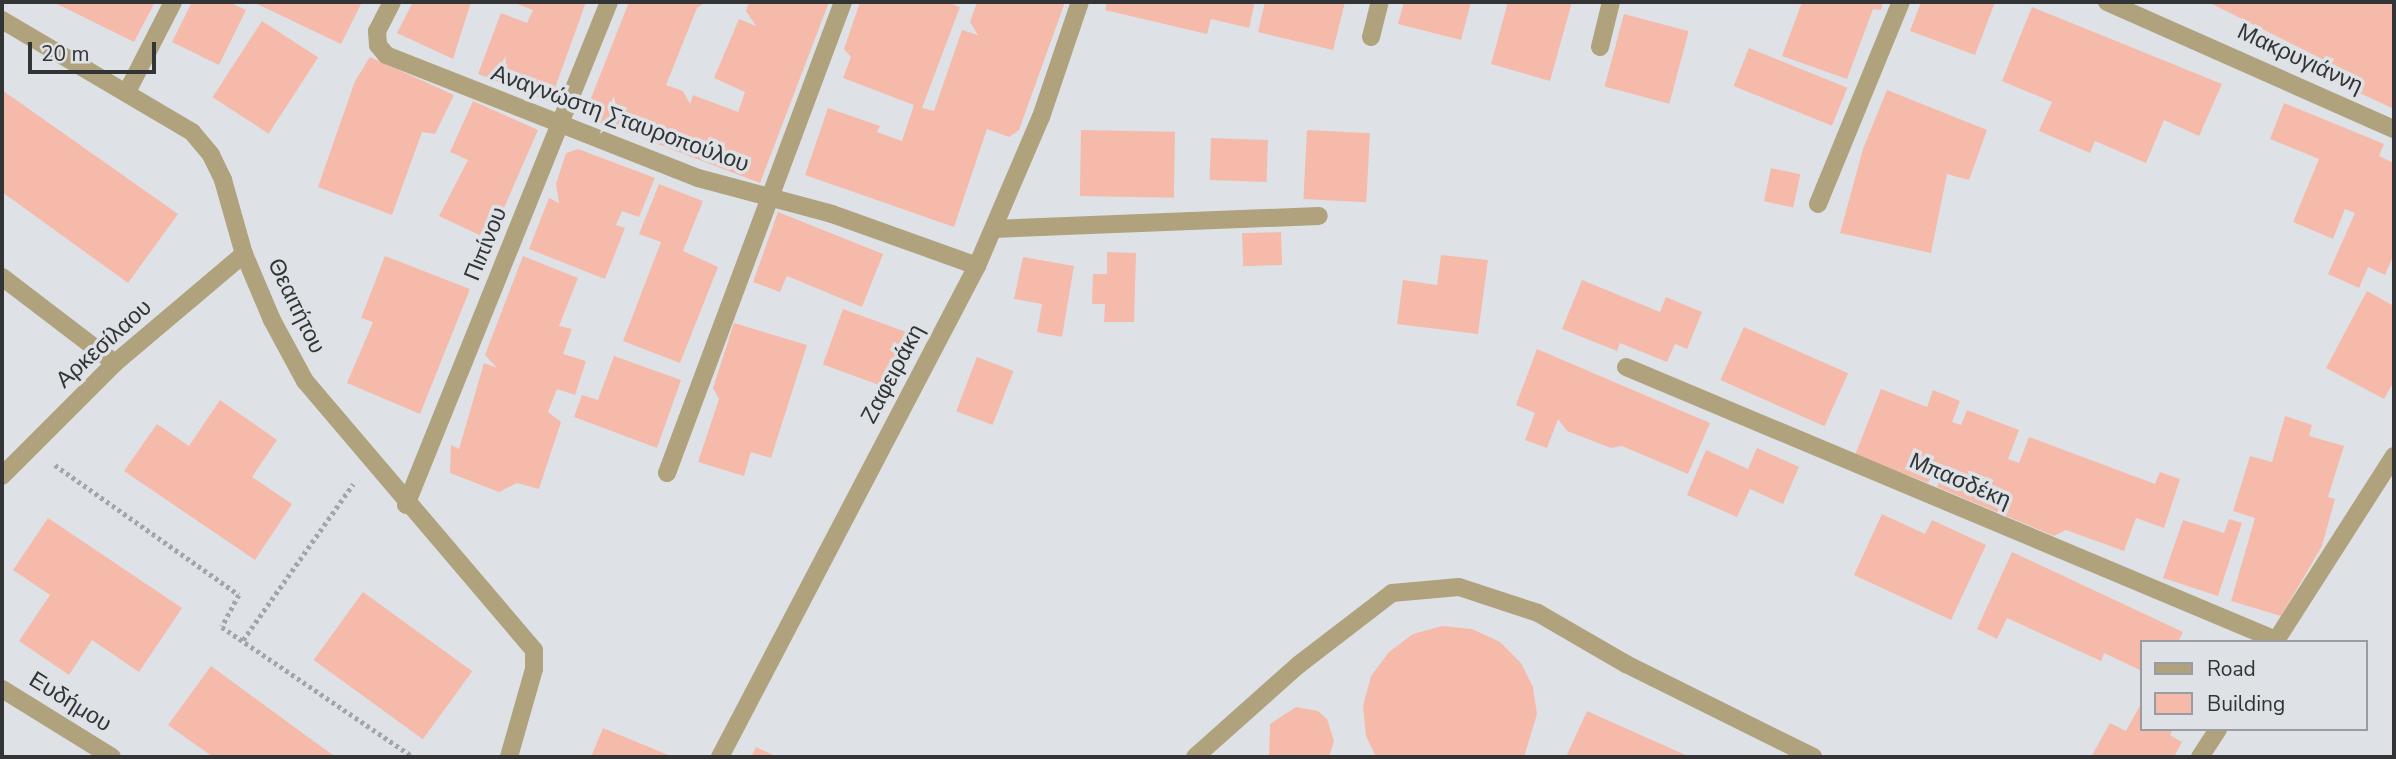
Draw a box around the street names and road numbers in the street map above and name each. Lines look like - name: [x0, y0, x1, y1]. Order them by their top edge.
- street label: Μακρυγιάννη: [2233, 18, 2367, 100]
- street label: Αναγνώστη Σταυροπούλου: [487, 59, 753, 179]
- street label: Πιπίνου: [459, 203, 513, 285]
- street label: Θεαιτήτου: [261, 254, 331, 358]
- street label: Αρκεσίλαου: [50, 294, 158, 394]
- street label: Ζαφειράκη: [855, 320, 931, 428]
- street label: Μπασδέκη: [1905, 447, 2015, 515]
- street label: Ευδήμου: [24, 666, 116, 738]

